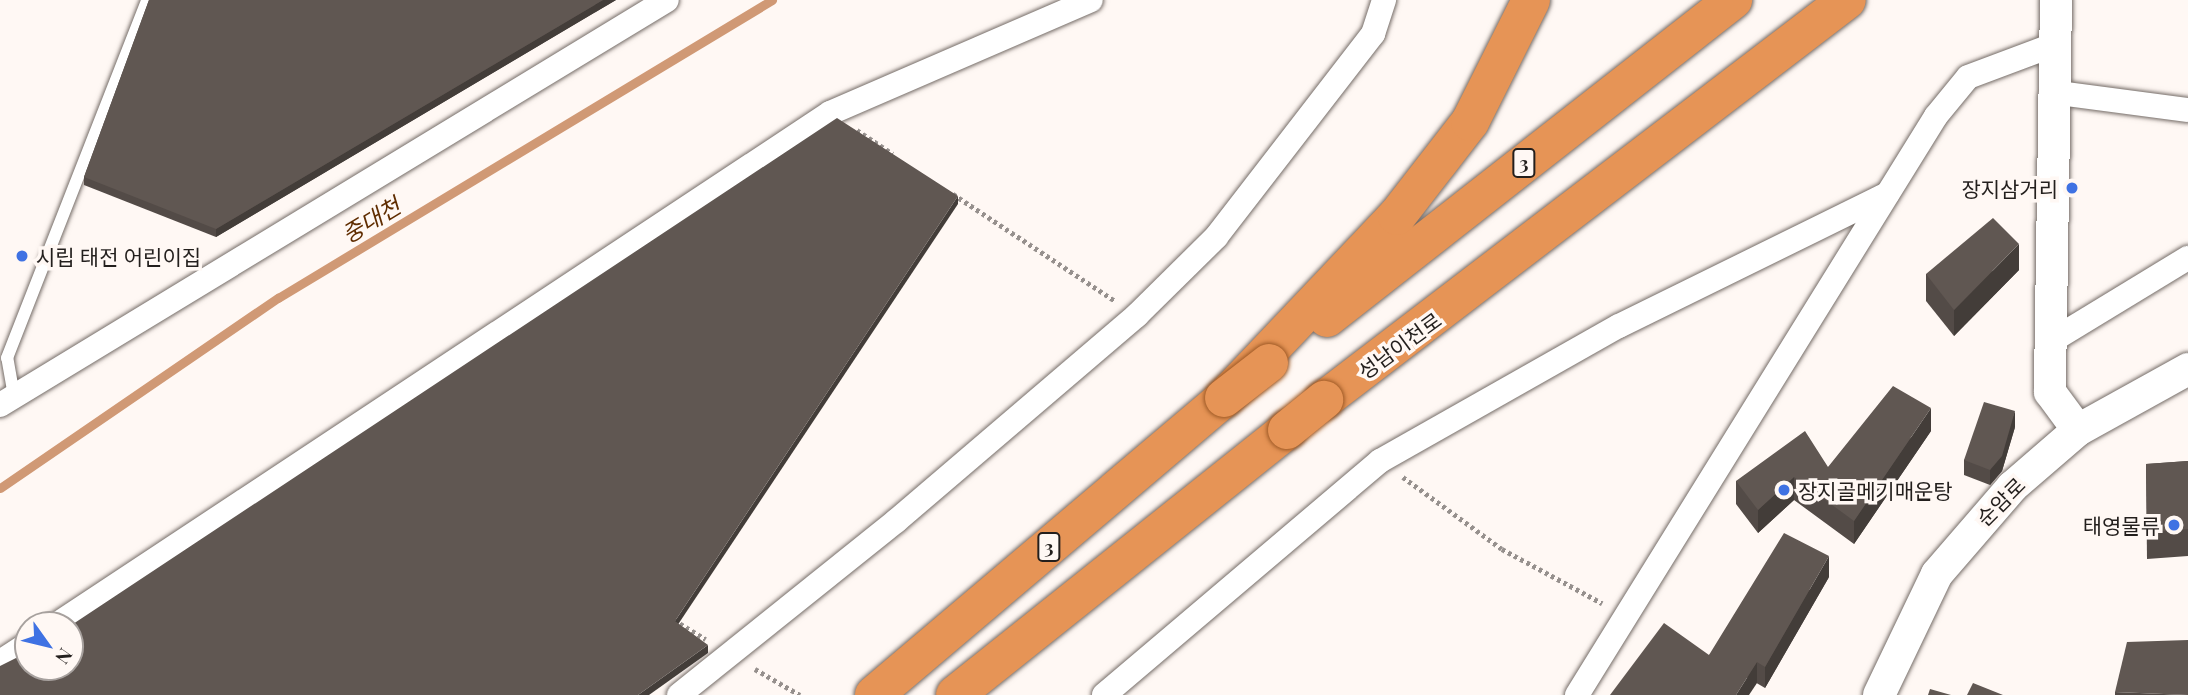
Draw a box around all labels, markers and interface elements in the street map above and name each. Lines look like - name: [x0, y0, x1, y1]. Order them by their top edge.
- road number: 3: [1512, 148, 1536, 178]
- place label: 장지삼거리: [1961, 175, 2058, 201]
- marker: 장지삼거리: [2064, 180, 2080, 196]
- water label: 중대천: [337, 192, 405, 248]
- place label: 시립 태전 어린이집: [36, 243, 201, 269]
- marker: 시립 태전 어린이집: [14, 248, 30, 264]
- street label: 성남이천로: [1353, 306, 1445, 384]
- street label: 순암로: [1971, 472, 2029, 530]
- place label: 장지골메기매운탕: [1798, 477, 1953, 503]
- marker: 장지골메기매운탕: [1776, 482, 1792, 498]
- place label: 태영물류: [2083, 512, 2160, 538]
- marker: 태영물류: [2166, 517, 2182, 533]
- road number: 3: [1037, 532, 1061, 562]
- north arrow: [14, 611, 84, 681]
- text: N: [50, 644, 79, 670]

